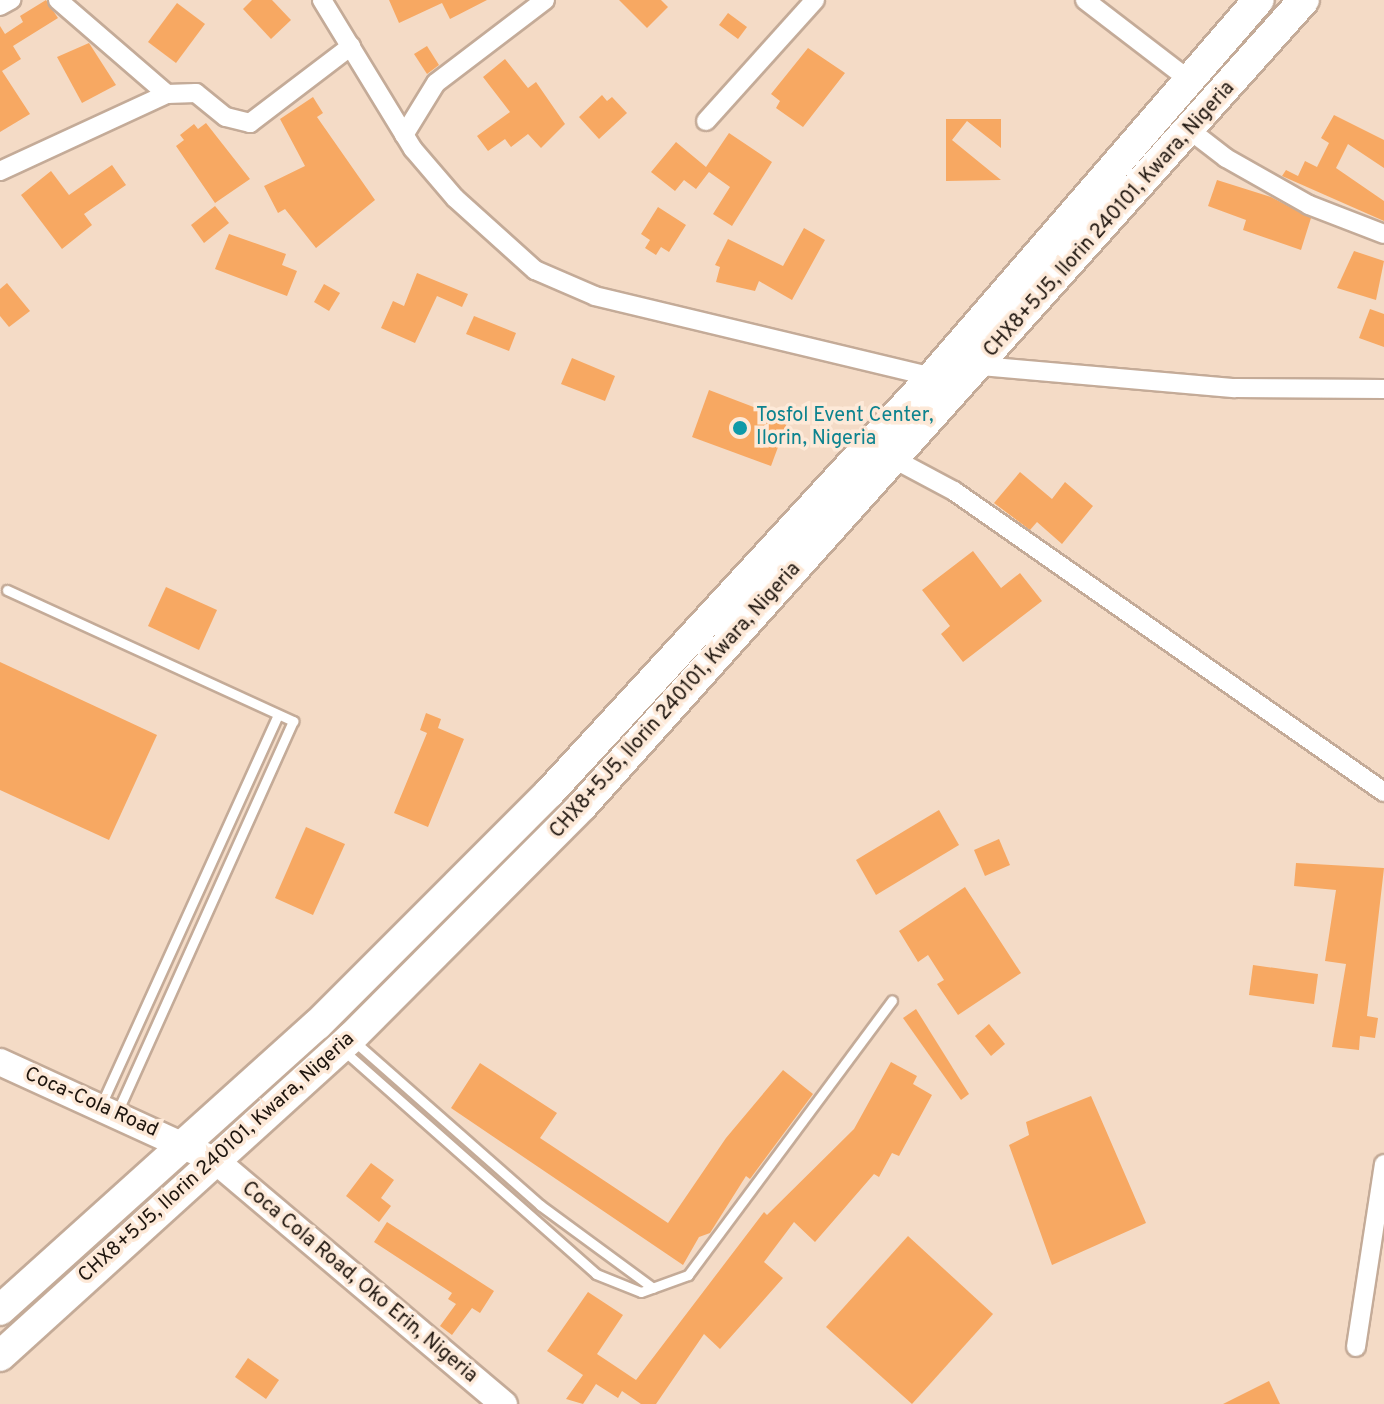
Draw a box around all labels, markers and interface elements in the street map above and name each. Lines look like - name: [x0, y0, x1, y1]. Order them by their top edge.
- street label: CHX8+5J5, Ilorin 240101, Kwara, Nigeria: [980, 77, 1240, 363]
- place label: Tosfol Event Center, Ilorin, Nigeria: [756, 404, 933, 451]
- marker: Tosfol Event Center, Ilorin, Nigeria: [731, 419, 749, 437]
- street label: CHX8+5J5, Ilorin 240101, Kwara, Nigeria: [546, 558, 806, 844]
- street label: CHX8+5J5, Ilorin 240101, Kwara, Nigeria: [74, 1028, 360, 1288]
- street label: Coca-Cola Road: [20, 1063, 162, 1143]
- street label: Coca Cola Road, Oko Erin, Nigeria: [236, 1177, 482, 1389]

